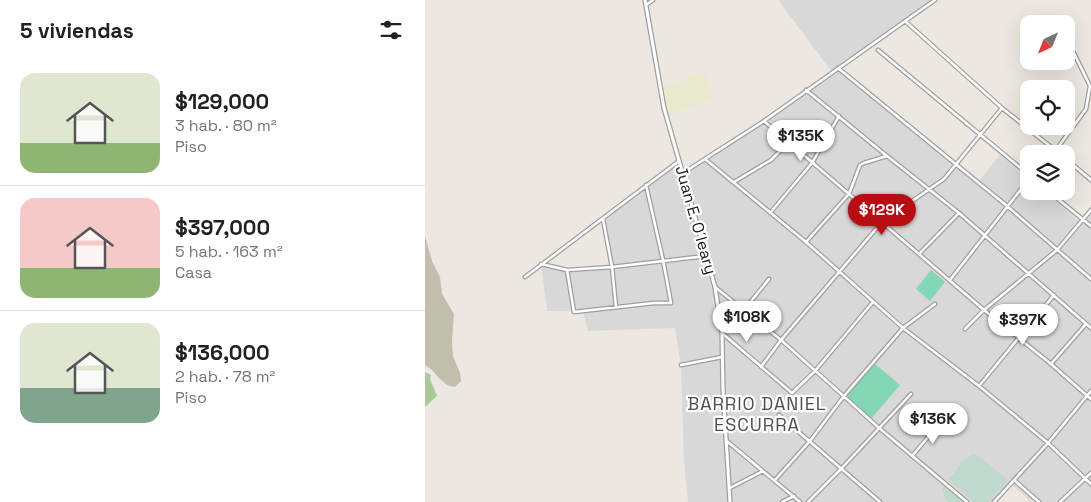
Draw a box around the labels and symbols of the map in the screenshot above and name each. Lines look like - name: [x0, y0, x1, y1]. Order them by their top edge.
- north arrow: [1020, 15, 1075, 70]
- pin: $135K: [766, 120, 836, 162]
- street label: Juan E. O´leary: [670, 163, 722, 277]
- pin: $129K: [847, 194, 917, 236]
- pin: $108K: [712, 300, 782, 343]
- pin: $397K: [988, 304, 1058, 346]
- district label: BARRIO DANIEL ESCURRA: [687, 392, 827, 436]
- pin: $136K: [898, 402, 968, 445]

